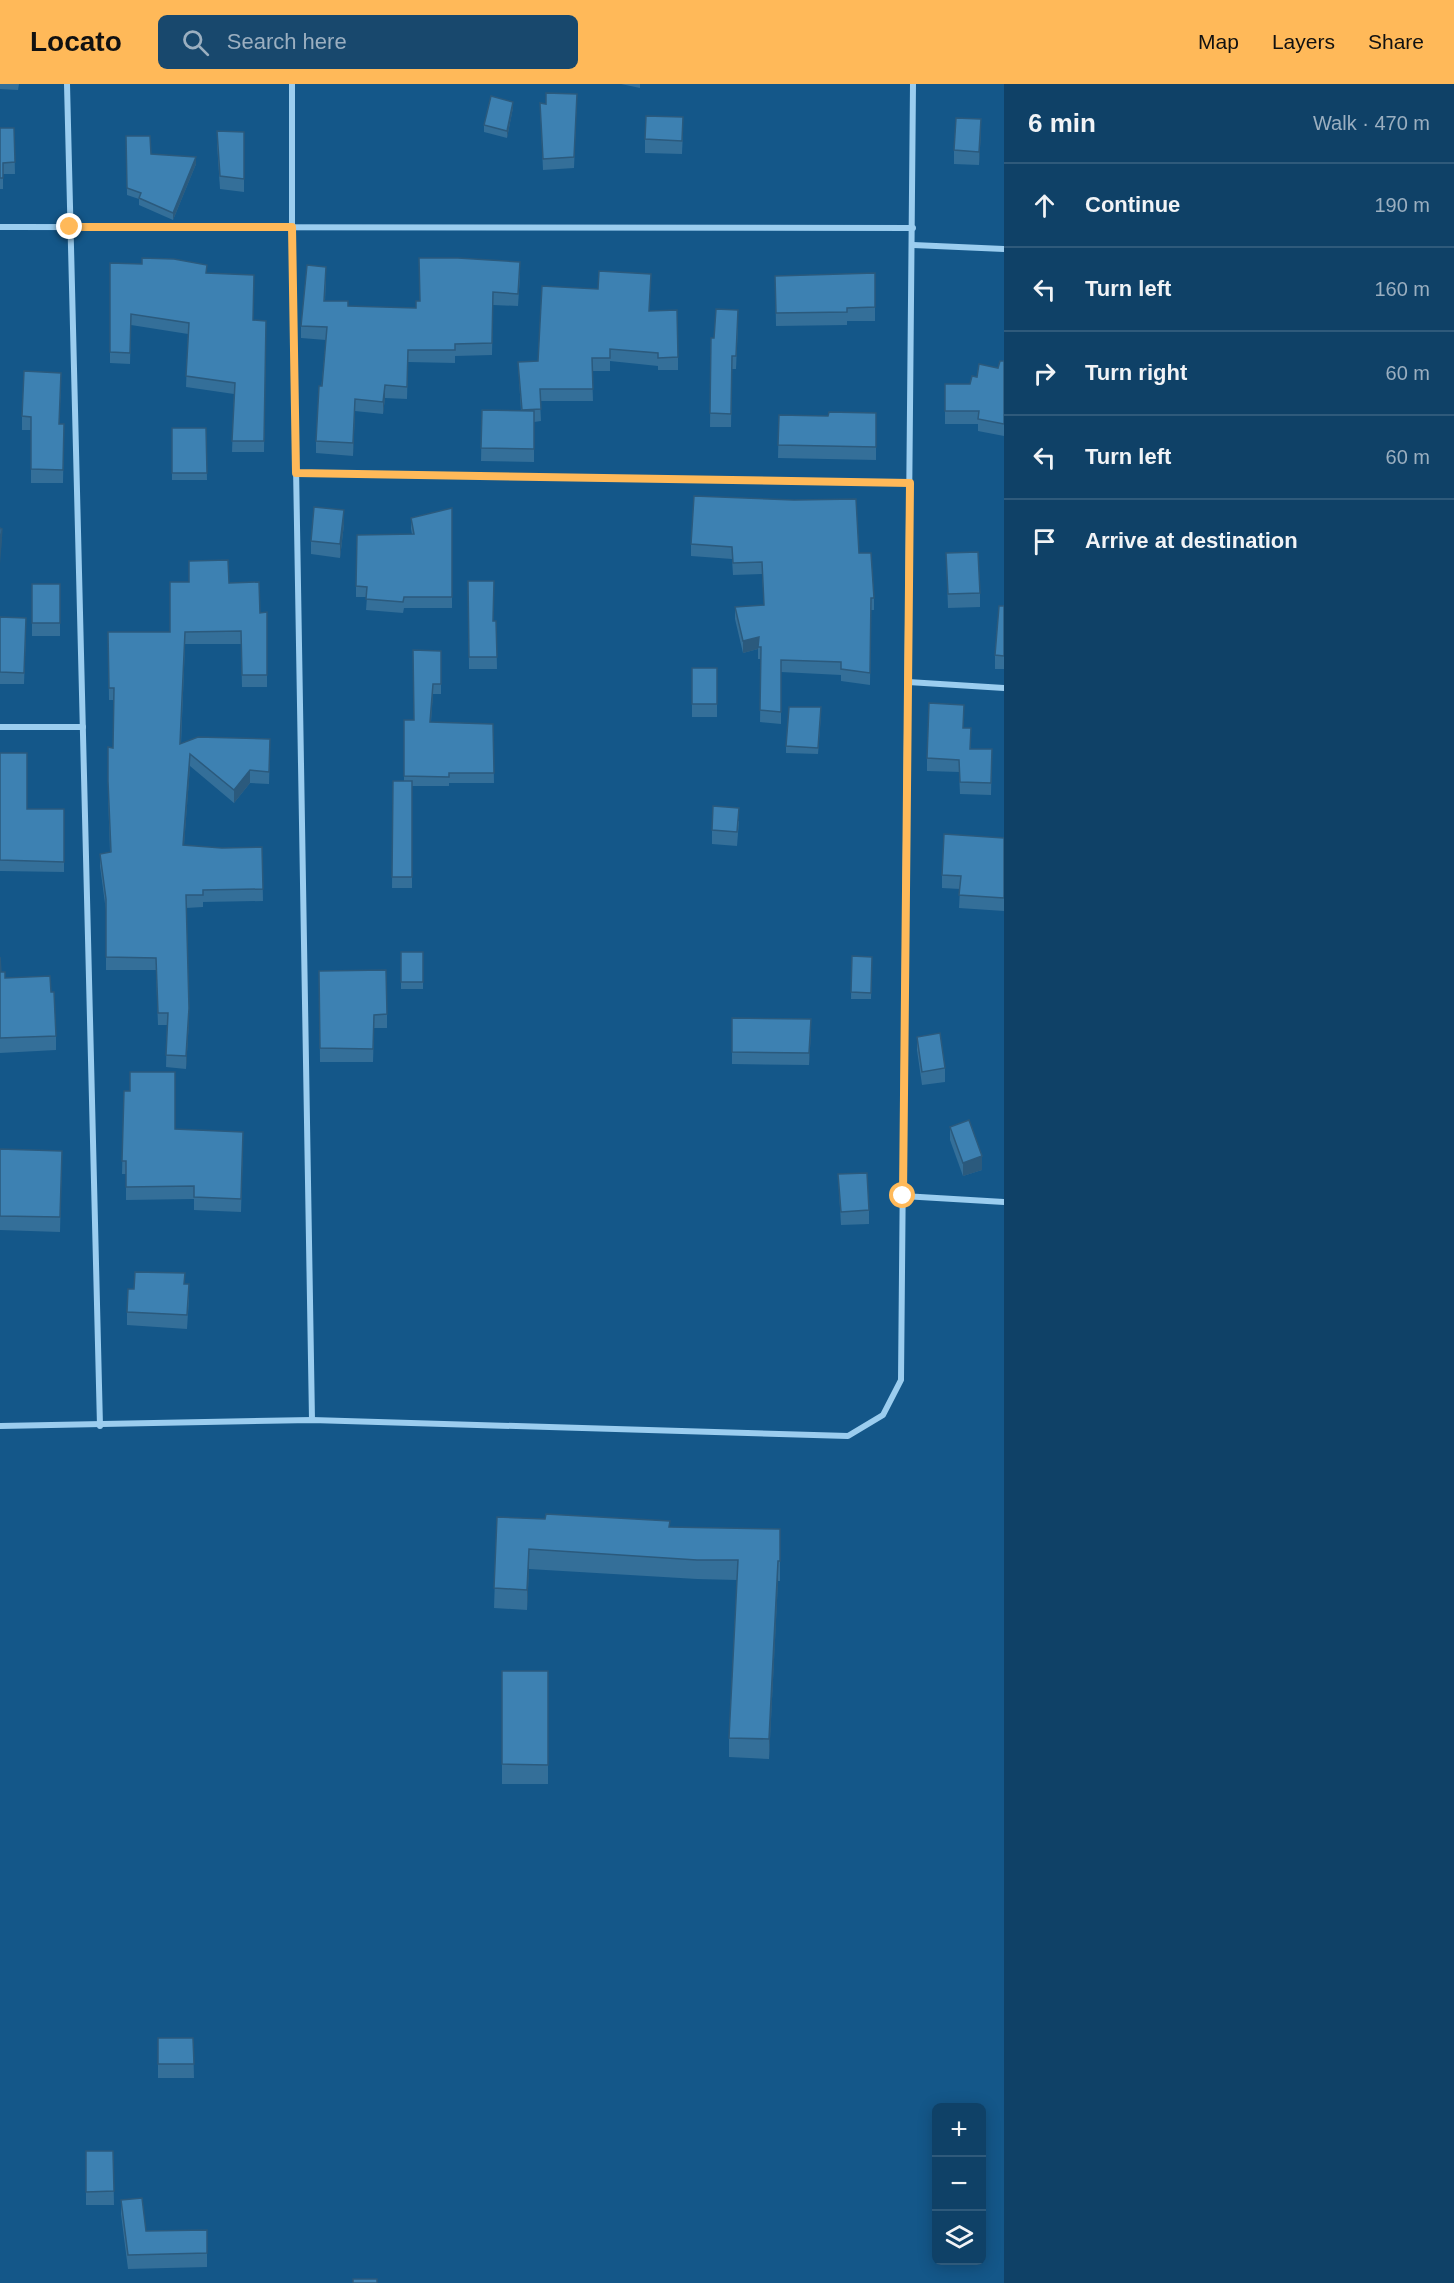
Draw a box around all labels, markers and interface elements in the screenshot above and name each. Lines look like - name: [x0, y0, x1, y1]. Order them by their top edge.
- search box: [158, 15, 578, 69]
- text: Locato: [30, 26, 122, 57]
- icon: search: [179, 26, 212, 59]
- text: Search here: [227, 29, 347, 54]
- text: Map: [1198, 30, 1239, 53]
- text: Layers: [1272, 30, 1335, 53]
- text: Share: [1368, 30, 1424, 53]
- text: 6 min: [1028, 108, 1096, 138]
- text: Walk · 470 m: [1313, 112, 1430, 134]
- icon: ahead: [1028, 189, 1061, 222]
- text: Continue: [1085, 192, 1180, 217]
- text: 190 m: [1374, 194, 1430, 216]
- route end: [56, 213, 82, 239]
- icon: left: [1028, 273, 1061, 306]
- text: Turn left: [1085, 276, 1171, 301]
- text: 160 m: [1374, 278, 1430, 300]
- icon: right: [1028, 357, 1061, 390]
- text: Turn right: [1085, 360, 1187, 385]
- text: 60 m: [1386, 362, 1430, 384]
- icon: left: [1028, 441, 1061, 474]
- text: Turn left: [1085, 444, 1171, 469]
- text: 60 m: [1386, 446, 1430, 468]
- icon: arrive: [1028, 525, 1061, 558]
- text: Arrive at destination: [1085, 528, 1298, 553]
- route start: [889, 1182, 915, 1208]
- map controls: [932, 2103, 986, 2265]
- button: +: [932, 2103, 986, 2157]
- button: −: [932, 2157, 986, 2211]
- button: layers: [932, 2211, 986, 2265]

